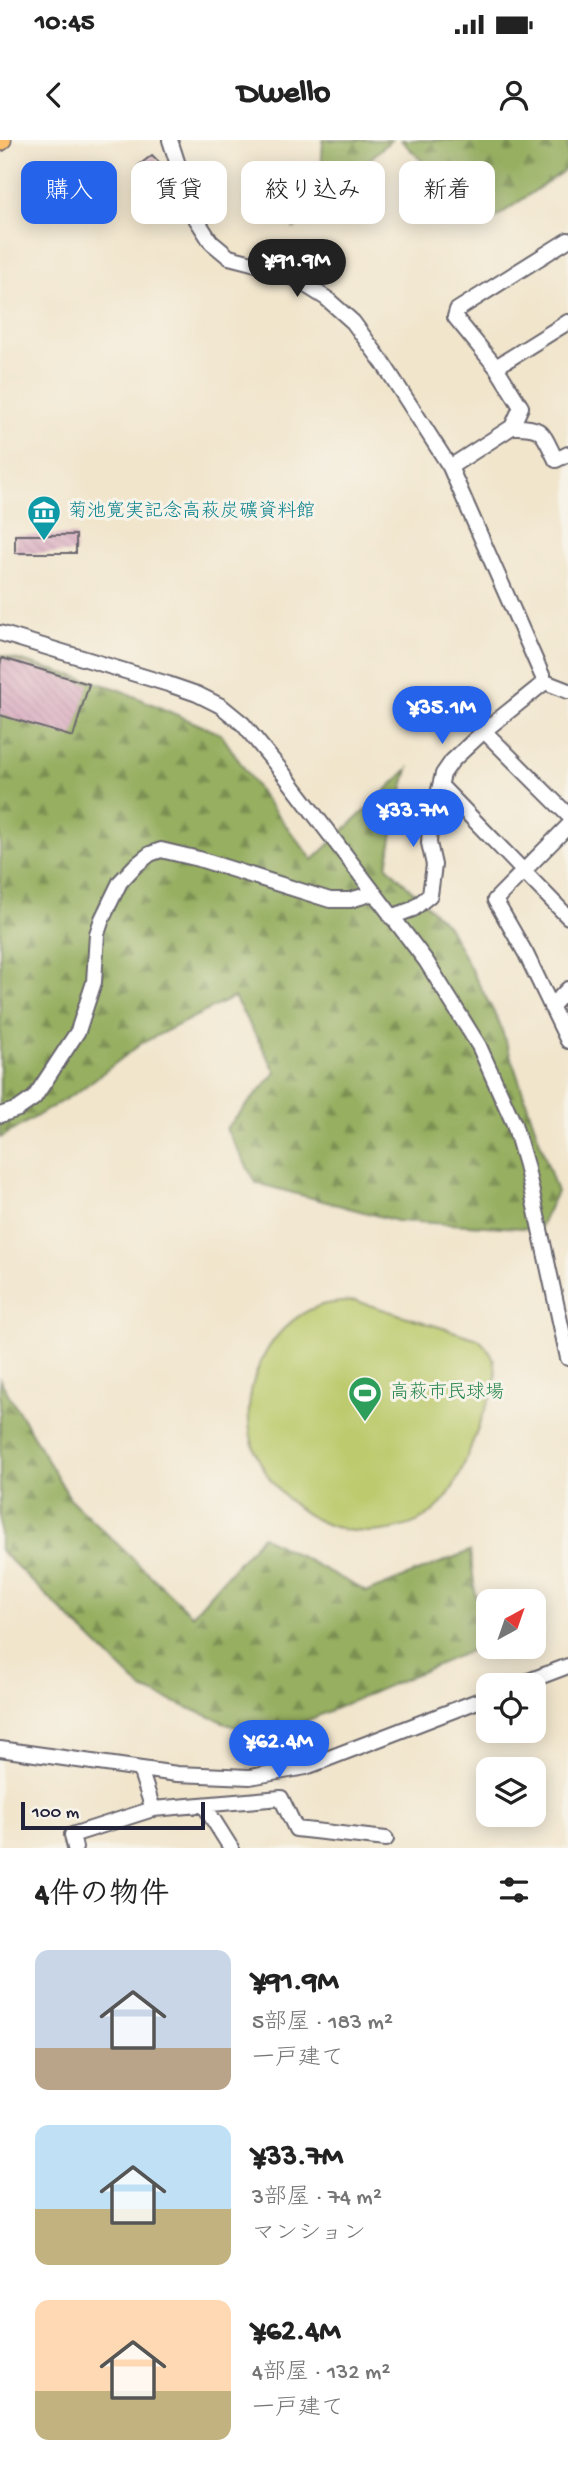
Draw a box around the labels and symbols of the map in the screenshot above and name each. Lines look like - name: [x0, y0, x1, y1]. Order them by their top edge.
- pin: ¥91.9M: [240, 240, 354, 299]
- museum icon: 菊池寛実記念高萩炭礦資料館: [25, 493, 63, 542]
- place label: 菊池寛実記念高萩炭礦資料館: [68, 500, 315, 524]
- pin: ¥35.1M: [385, 686, 499, 746]
- pin: ¥33.7M: [356, 790, 470, 849]
- sports icon: 高萩市民球場: [346, 1374, 384, 1423]
- place label: 高萩市民球場: [390, 1381, 504, 1405]
- north arrow: [476, 1589, 546, 1659]
- pin: ¥62.4M: [222, 1720, 336, 1780]
- scale bar: [21, 1799, 205, 1831]

